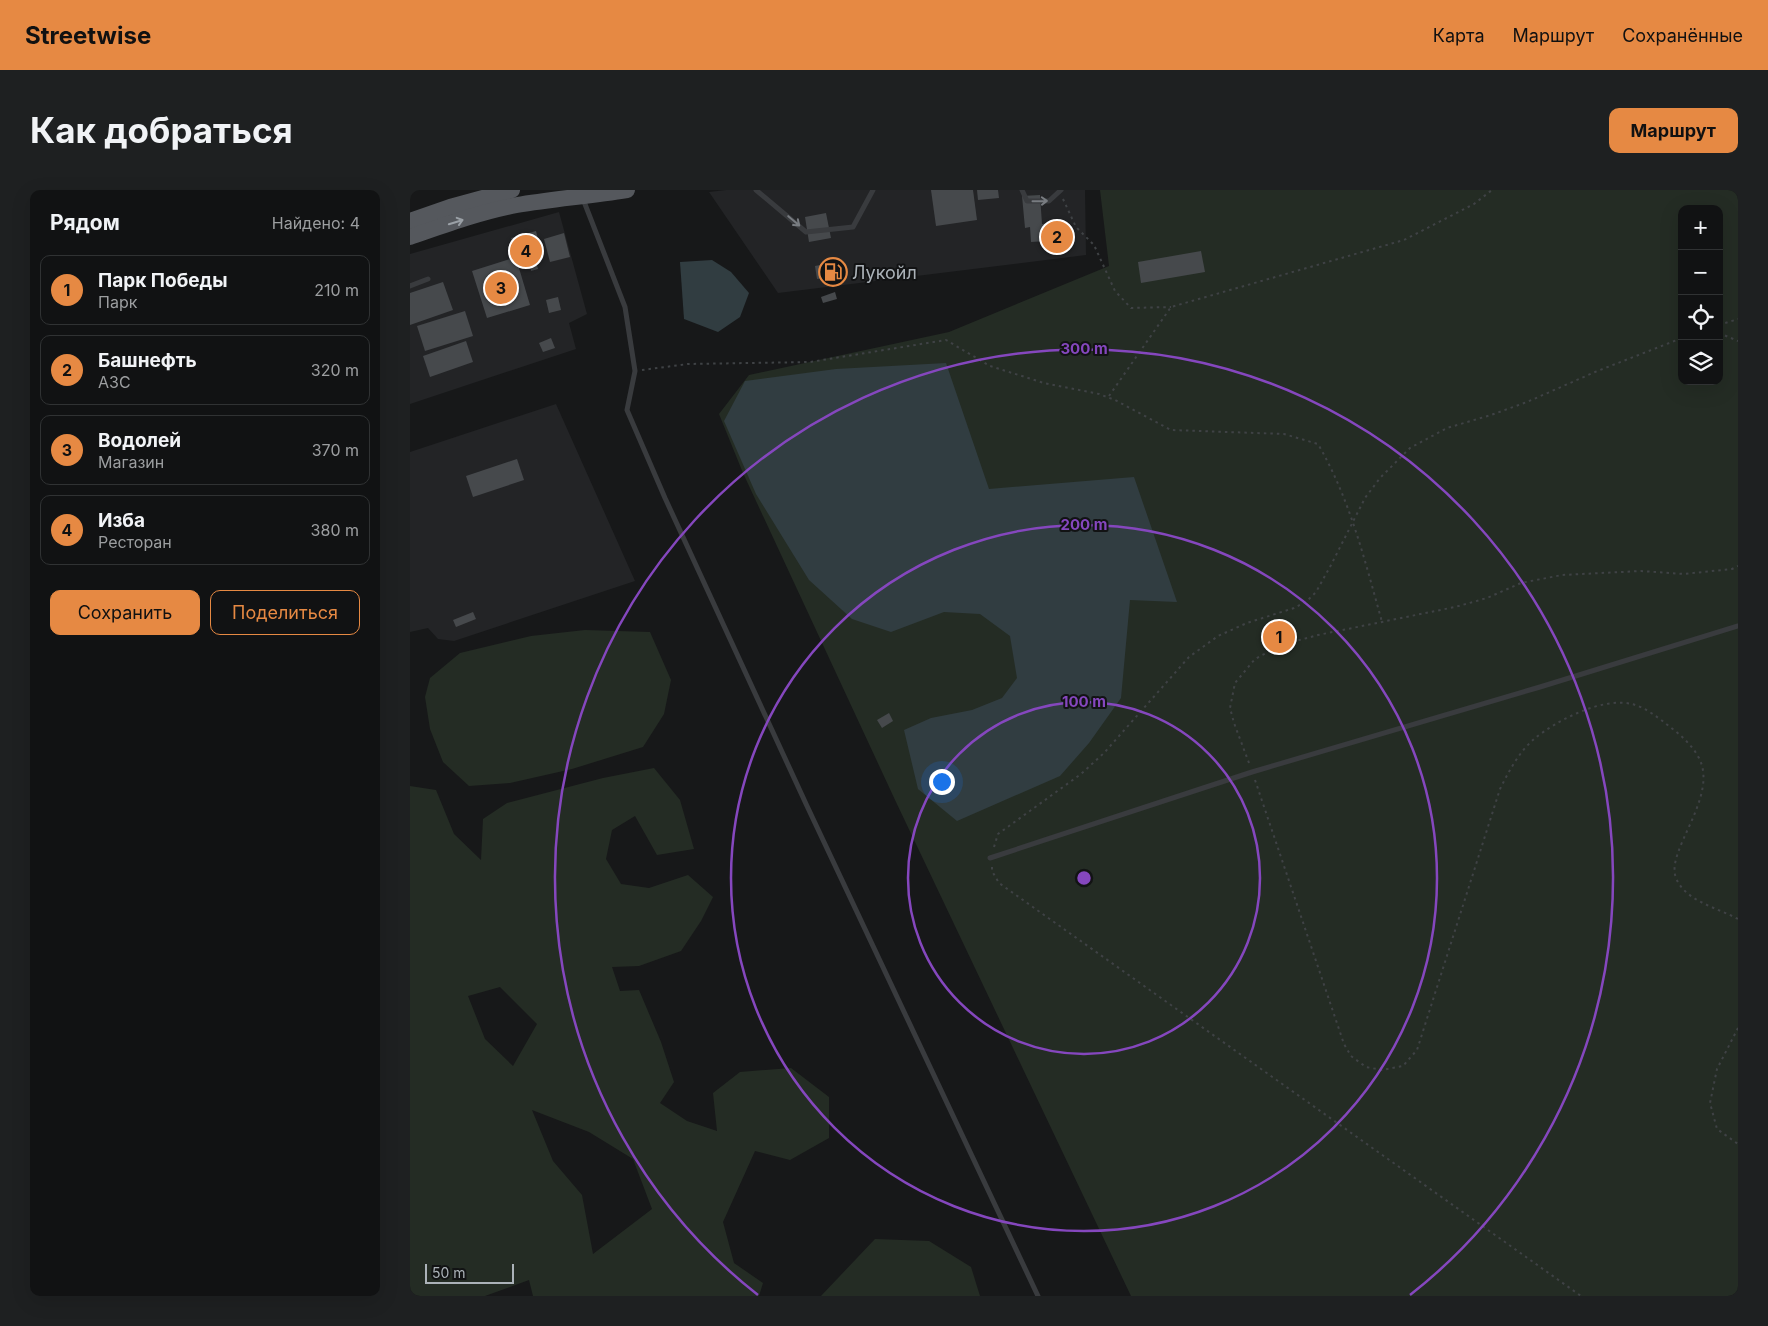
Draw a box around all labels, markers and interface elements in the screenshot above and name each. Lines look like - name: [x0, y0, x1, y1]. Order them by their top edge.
- text: Streetwise: [25, 21, 151, 50]
- text: Карта: [1433, 25, 1485, 46]
- text: Маршрут: [1513, 25, 1594, 46]
- text: Сохранённые: [1622, 25, 1743, 46]
- button: Маршрут: [1609, 108, 1738, 153]
- text: Как добраться: [30, 109, 293, 151]
- one-way arrow: [1032, 196, 1048, 205]
- map controls: [1678, 205, 1723, 385]
- button: +: [1678, 205, 1723, 250]
- text: Рядом: [50, 210, 120, 235]
- text: Найдено: 4: [272, 213, 360, 233]
- one-way arrow: [448, 216, 464, 226]
- one-way arrow: [787, 216, 800, 227]
- pin: 2: [1041, 218, 1073, 256]
- pin: 4: [510, 232, 542, 270]
- button: −: [1678, 250, 1723, 295]
- fuel station icon: Лукойл: [818, 257, 848, 287]
- place label: Лукойл: [852, 262, 917, 283]
- text: Парк Победы: [98, 269, 228, 292]
- pin: 3: [485, 269, 517, 307]
- text: 1: [64, 280, 70, 300]
- text: 210 m: [314, 280, 359, 300]
- text: Парк: [98, 292, 137, 312]
- button: locate: [1678, 295, 1723, 340]
- text: 300 m: [1060, 339, 1108, 358]
- button: layers: [1678, 340, 1723, 385]
- text: Башнефть: [98, 349, 197, 372]
- text: 2: [62, 360, 72, 380]
- text: 320 m: [311, 360, 359, 380]
- text: АЗС: [98, 372, 131, 392]
- text: Водолей: [98, 429, 181, 452]
- text: 3: [62, 440, 72, 460]
- text: 370 m: [312, 440, 359, 460]
- text: Магазин: [98, 452, 164, 472]
- text: Изба: [98, 509, 145, 532]
- text: 200 m: [1061, 515, 1107, 534]
- text: 4: [62, 520, 72, 540]
- text: 380 m: [311, 520, 359, 540]
- text: Ресторан: [98, 532, 172, 552]
- button: Сохранить: [50, 590, 200, 635]
- button: Поделиться: [210, 590, 360, 635]
- pin: 1: [1263, 618, 1295, 656]
- text: 100 m: [1062, 692, 1106, 711]
- your location: [929, 769, 955, 795]
- centre of rings: [1075, 869, 1093, 887]
- scale bar: [425, 1261, 514, 1284]
- text: 50 m: [432, 1264, 466, 1281]

